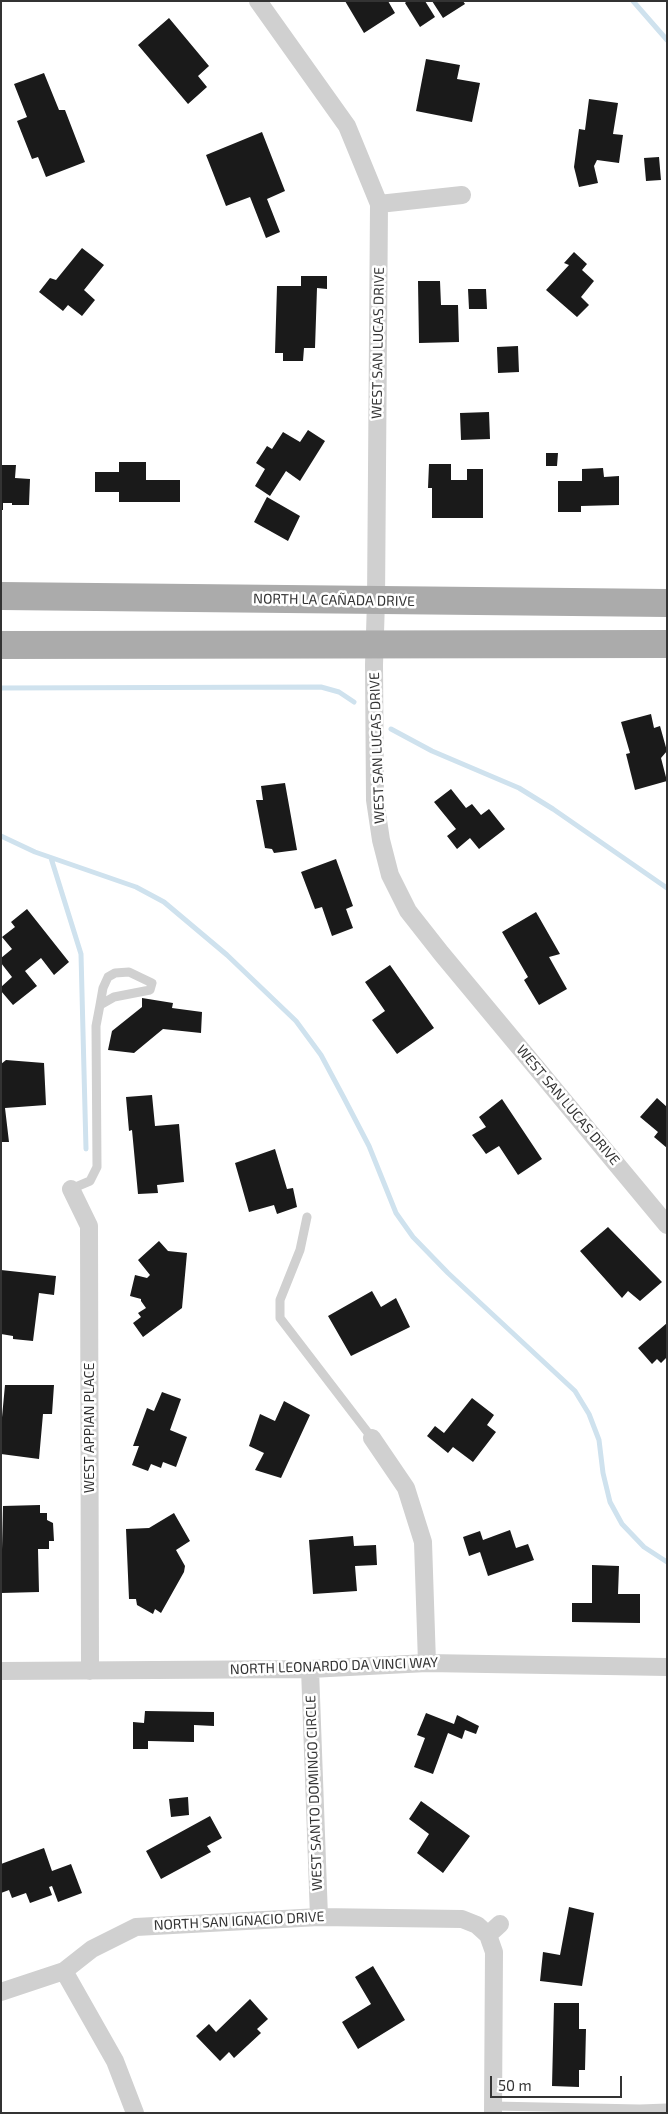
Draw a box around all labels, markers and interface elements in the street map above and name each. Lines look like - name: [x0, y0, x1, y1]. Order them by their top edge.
- street label: WEST SAN LUCAS DRIVE: [368, 267, 388, 419]
- street label: NORTH LA CAÑADA DRIVE: [253, 590, 415, 610]
- street label: WEST SAN LUCAS DRIVE: [366, 672, 388, 824]
- street label: WEST SAN LUCAS DRIVE: [513, 1041, 623, 1169]
- street label: WEST APPIAN PLACE: [81, 1363, 97, 1493]
- street label: NORTH LEONARDO DA VINCI WAY: [230, 1654, 438, 1678]
- street label: WEST SANTO DOMINGO CIRCLE: [302, 1695, 326, 1891]
- street label: NORTH SAN IGNACIO DRIVE: [153, 1908, 325, 1934]
- scale bar: [493, 2066, 626, 2098]
- text: 50 m: [498, 2076, 532, 2094]

